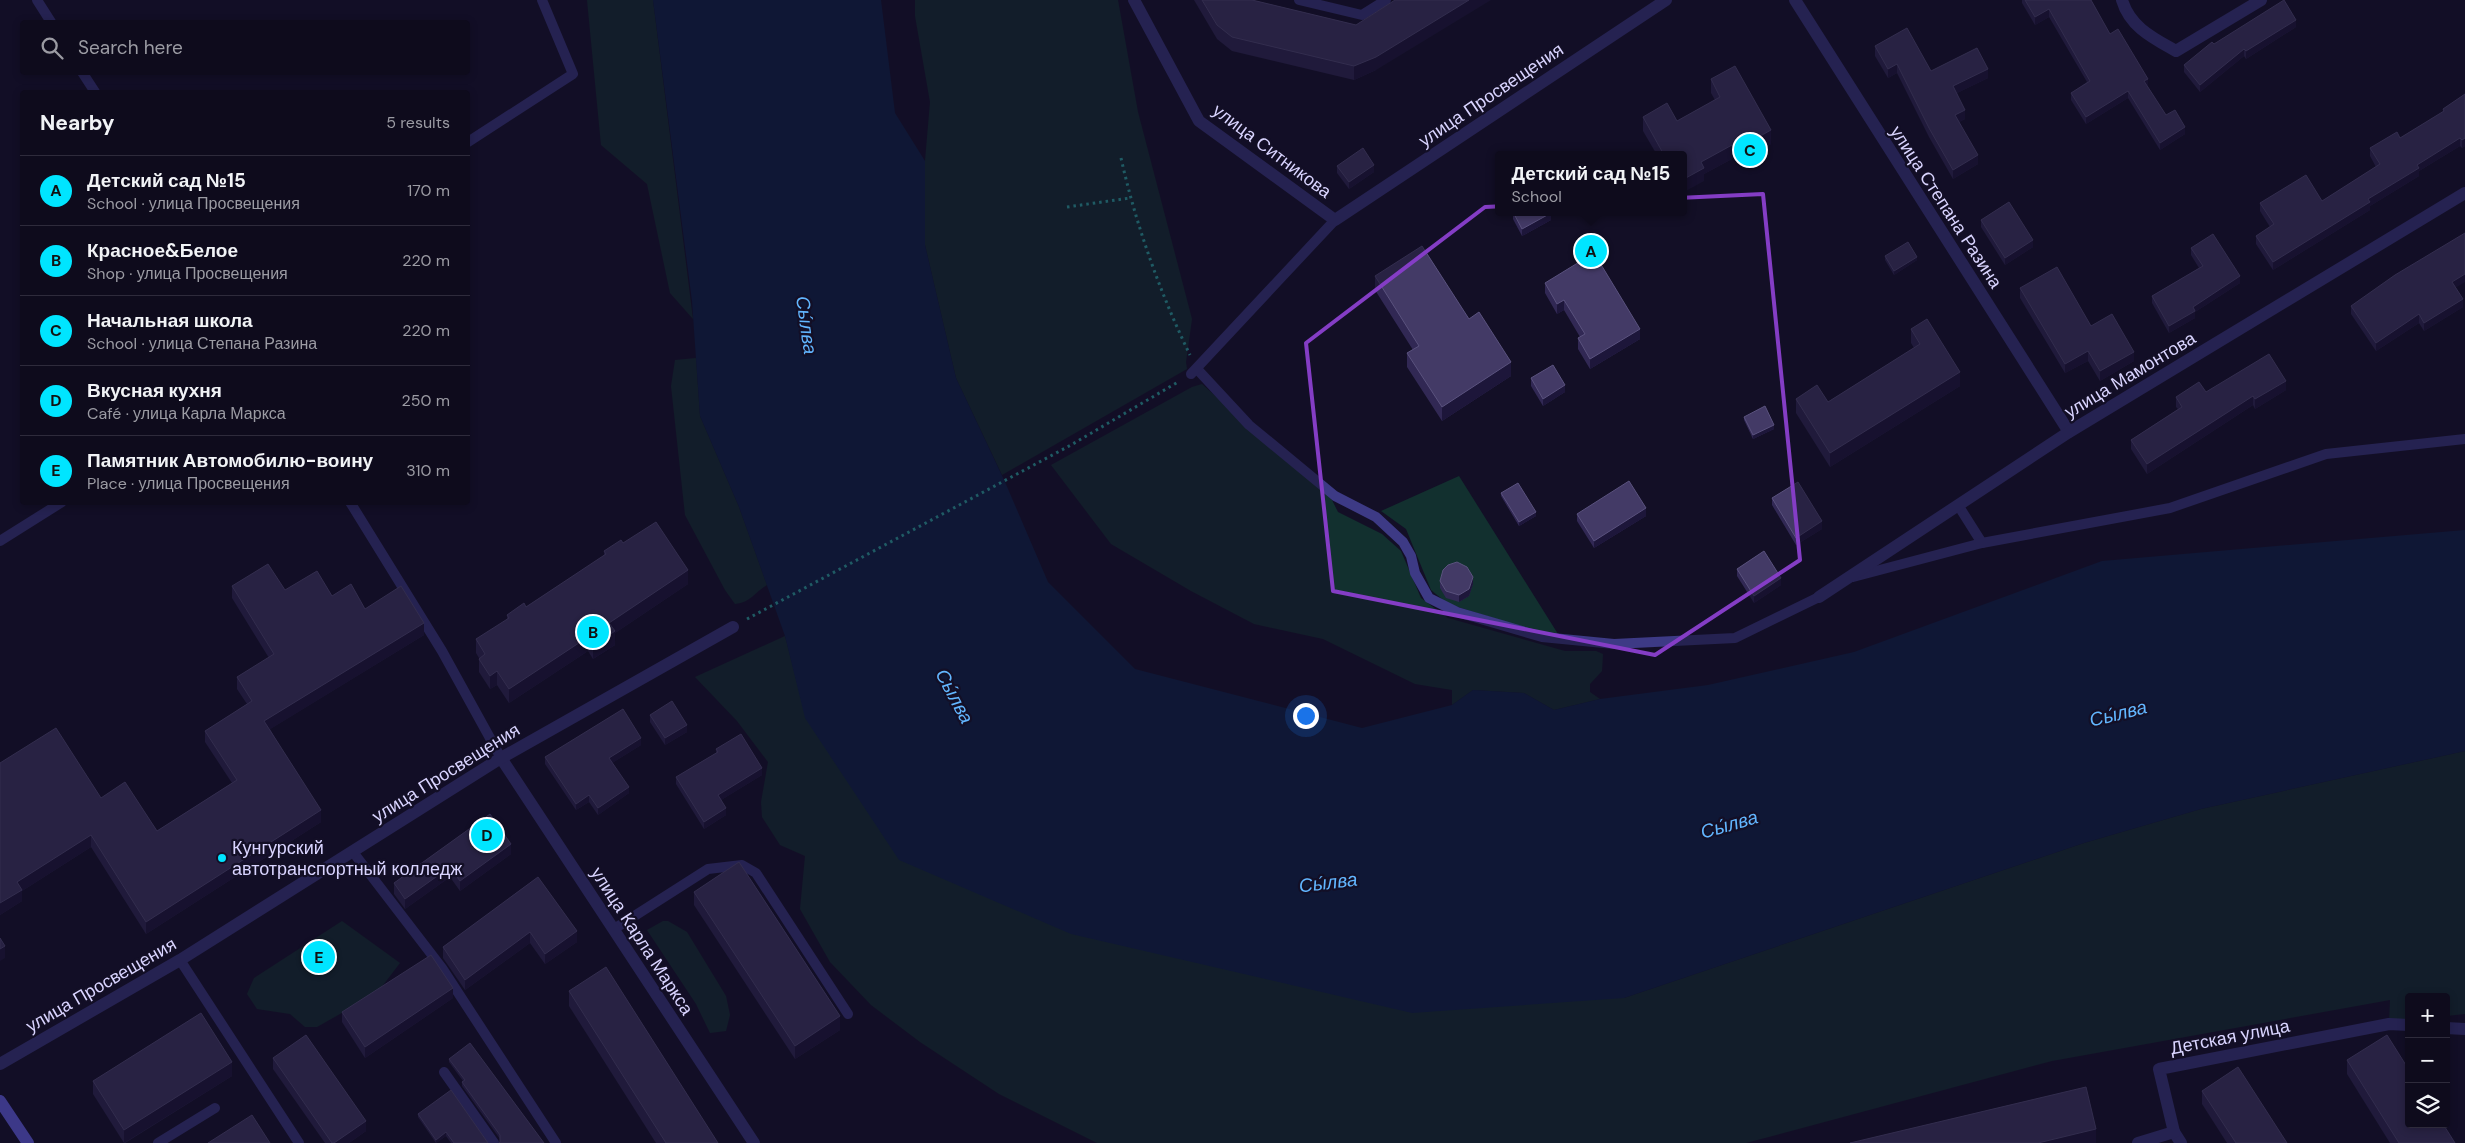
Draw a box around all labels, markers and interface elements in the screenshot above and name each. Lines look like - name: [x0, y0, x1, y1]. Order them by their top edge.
- search box: [20, 20, 470, 75]
- icon: search: [38, 34, 66, 62]
- text: Search here: [78, 35, 183, 60]
- street label: улица Просвещения: [1414, 38, 1568, 152]
- street label: улица Ситникова: [1208, 98, 1337, 204]
- text: Nearby: [40, 109, 114, 137]
- text: 5 results: [386, 112, 450, 133]
- street label: улица Степана Разина: [1884, 121, 2008, 294]
- pin: C: [1734, 131, 1766, 169]
- popup: [1495, 151, 1687, 216]
- text: Детский сад №15: [1512, 161, 1670, 186]
- text: Детский сад №15: [87, 168, 246, 193]
- text: A: [50, 180, 62, 201]
- text: 170 m: [407, 180, 450, 201]
- text: School: [1512, 186, 1562, 207]
- text: School · улица Просвещения: [87, 193, 300, 214]
- pin: A: [1575, 232, 1607, 270]
- text: Красное&Белое: [87, 238, 238, 263]
- text: B: [51, 250, 61, 271]
- text: 220 m: [402, 250, 450, 271]
- text: Shop · улица Просвещения: [87, 263, 288, 284]
- water label: Сы́лва: [790, 294, 823, 356]
- text: Начальная школа: [87, 308, 253, 333]
- text: C: [50, 320, 62, 341]
- text: 220 m: [402, 320, 450, 341]
- street label: улица Мамонтова: [2060, 326, 2201, 424]
- text: School · улица Степана Разина: [87, 333, 317, 354]
- text: Вкусная кухня: [87, 378, 222, 403]
- text: D: [50, 390, 62, 411]
- text: 250 m: [402, 390, 450, 411]
- text: Café · улица Карла Маркса: [87, 403, 286, 424]
- text: Памятник Автомобилю-воину: [87, 448, 373, 473]
- text: E: [51, 460, 61, 481]
- text: 310 m: [406, 460, 450, 481]
- text: Place · улица Просвещения: [87, 473, 290, 494]
- pin: B: [577, 613, 609, 651]
- water label: Сы́лва: [930, 665, 979, 728]
- water label: Сы́лва: [2087, 694, 2150, 733]
- your location: [1293, 703, 1319, 729]
- street label: улица Просвещения: [368, 718, 524, 828]
- water label: Сы́лва: [1698, 804, 1761, 845]
- pin: D: [471, 816, 503, 854]
- place label: Кунгурский автотранспортный колледж: [232, 836, 462, 881]
- marker: Кунгурский автотранспортный колледж: [216, 852, 228, 864]
- street label: улица Карла Маркса: [585, 862, 699, 1020]
- water label: Сы́лва: [1298, 867, 1359, 898]
- street label: улица Просвещения: [21, 932, 181, 1038]
- pin: E: [303, 938, 335, 976]
- map controls: [2405, 993, 2450, 1128]
- button: +: [2405, 993, 2450, 1038]
- street label: Детская улица: [2168, 1013, 2293, 1060]
- button: −: [2405, 1038, 2450, 1083]
- button: layers: [2405, 1083, 2450, 1128]

